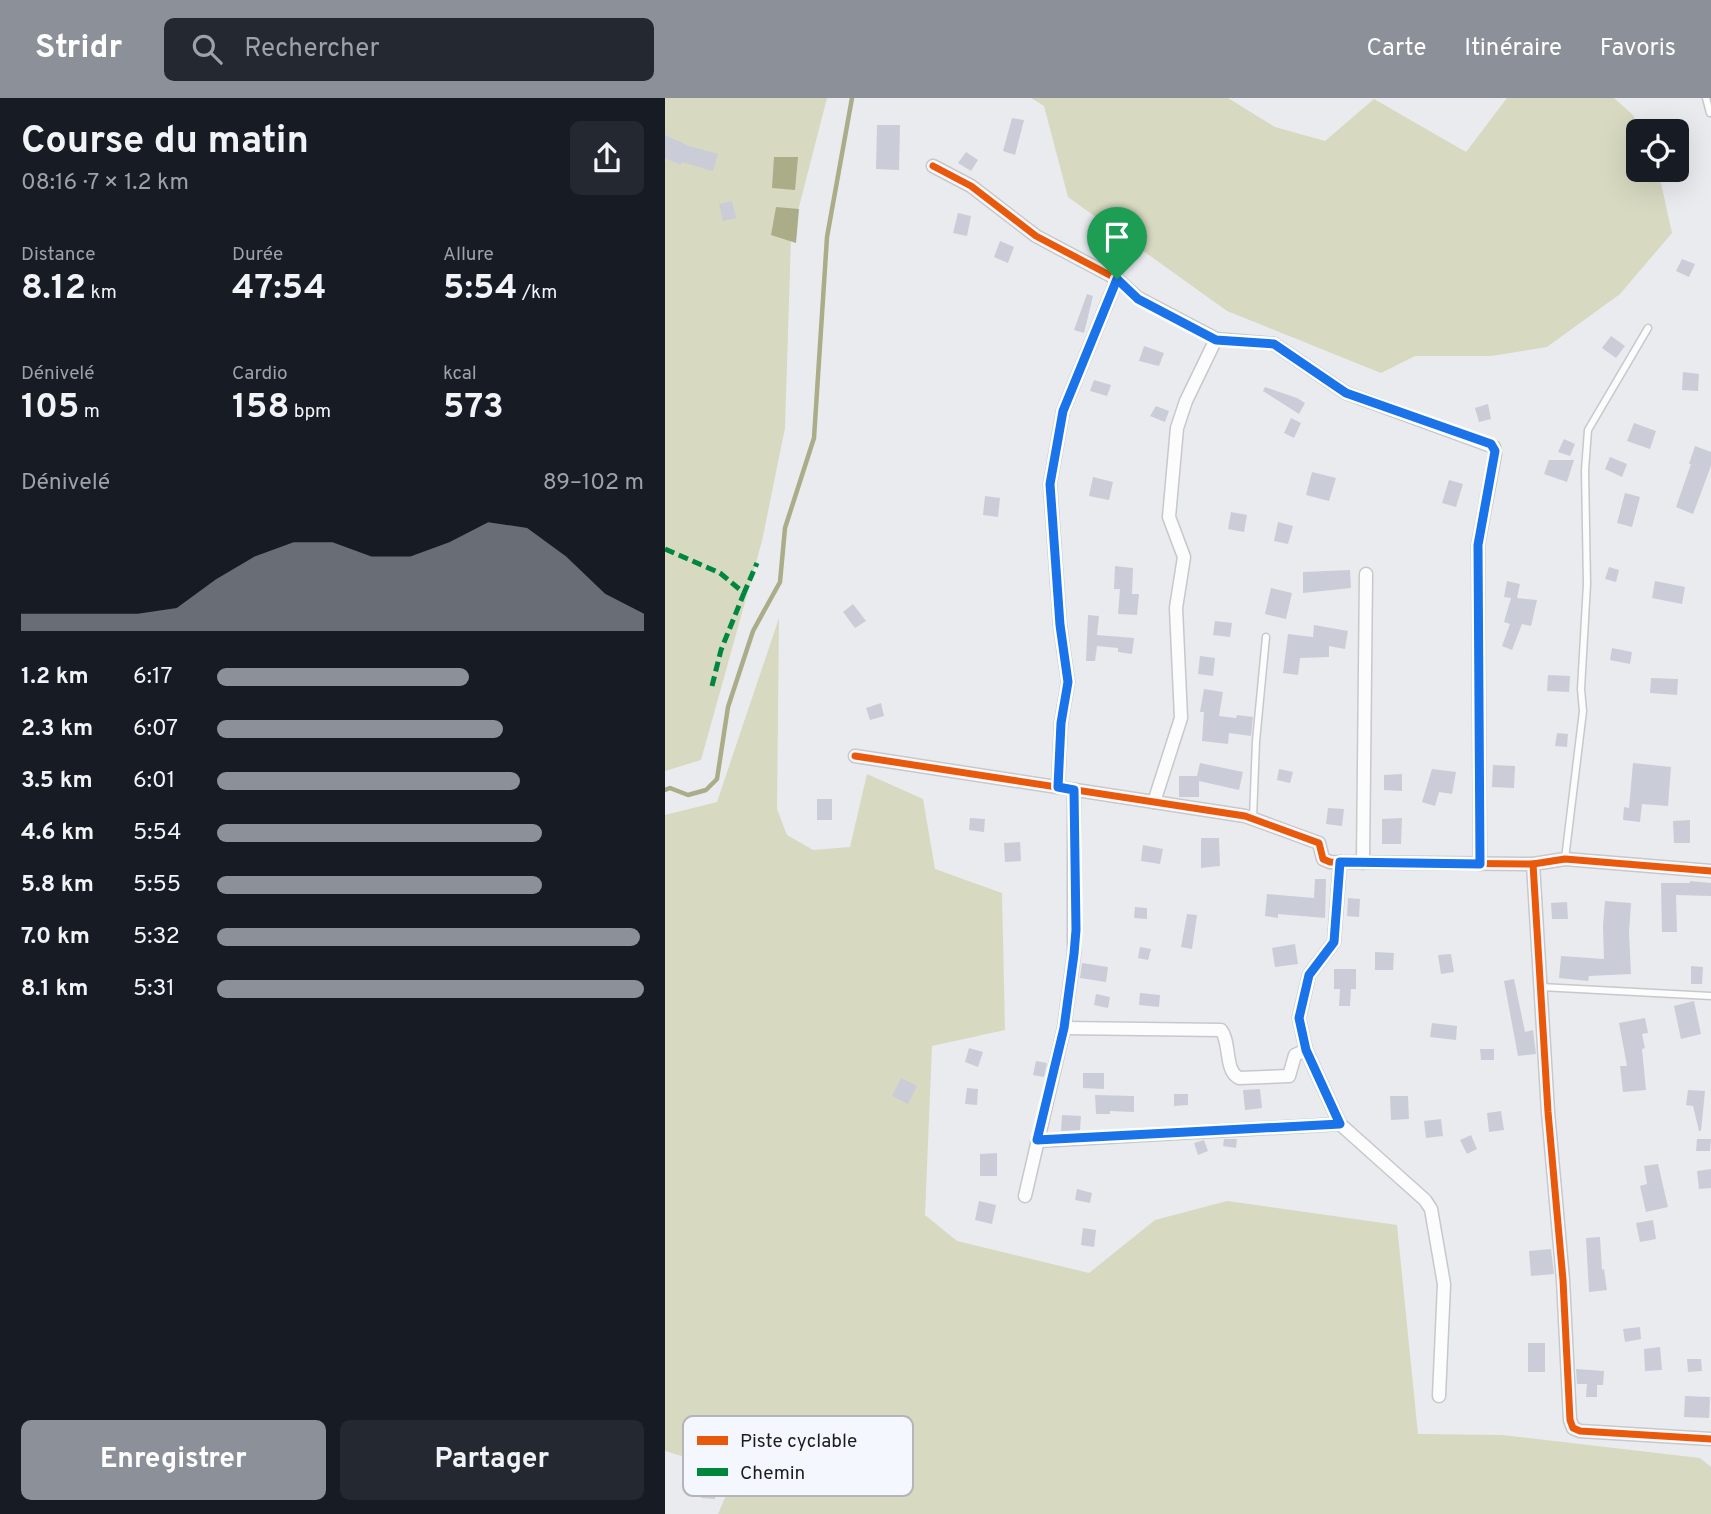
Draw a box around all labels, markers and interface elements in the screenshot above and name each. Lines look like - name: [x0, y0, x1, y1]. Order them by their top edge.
- search box: [164, 18, 654, 81]
- text: Stridr: [35, 28, 122, 70]
- icon: search: [188, 30, 226, 68]
- text: Rechercher: [244, 33, 380, 66]
- text: Carte: [1366, 34, 1426, 64]
- text: Itinéraire: [1464, 34, 1562, 64]
- text: Favoris: [1600, 34, 1676, 64]
- text: Course du matin: [21, 118, 309, 167]
- map controls: [1626, 119, 1689, 182]
- button: locate: [1626, 119, 1689, 182]
- button: share: [570, 121, 644, 195]
- text: 08:16 · 7 × 1.2 km: [21, 169, 189, 198]
- pin: [1087, 207, 1147, 279]
- icon: arrive: [1098, 218, 1136, 256]
- text: Distance: [21, 243, 96, 267]
- text: Durée: [232, 243, 283, 267]
- text: Allure: [443, 243, 494, 267]
- text: 8.12: [21, 267, 86, 311]
- text: 47:54: [232, 267, 326, 311]
- text: 5:54: [443, 267, 517, 311]
- text: km: [86, 281, 117, 305]
- text: /km: [517, 281, 557, 305]
- text: Dénivelé: [21, 362, 95, 386]
- text: Cardio: [232, 362, 288, 386]
- text: kcal: [443, 362, 477, 386]
- text: 105: [21, 386, 79, 430]
- text: 158: [232, 386, 289, 430]
- text: 573: [443, 386, 504, 430]
- text: m: [79, 400, 100, 424]
- text: bpm: [289, 400, 331, 424]
- text: Dénivelé: [21, 469, 110, 498]
- text: 89–102 m: [543, 469, 644, 498]
- text: 1.2 km: [21, 663, 89, 692]
- text: 6:17: [133, 663, 172, 692]
- text: 2.3 km: [21, 715, 93, 744]
- text: 6:07: [133, 715, 178, 744]
- text: 3.5 km: [21, 767, 93, 796]
- text: 6:01: [133, 767, 175, 796]
- text: 4.6 km: [21, 819, 94, 848]
- text: 5:54: [133, 819, 181, 848]
- text: 5.8 km: [21, 871, 94, 900]
- text: 5:55: [133, 871, 181, 900]
- text: 7.0 km: [21, 923, 90, 952]
- text: 5:32: [133, 923, 180, 952]
- text: 8.1 km: [21, 975, 89, 1004]
- text: 5:31: [133, 975, 175, 1004]
- legend: [683, 1416, 913, 1496]
- button: Enregistrer: [21, 1420, 326, 1500]
- button: Partager: [340, 1420, 644, 1500]
- text: Piste cyclable: [740, 1430, 857, 1454]
- text: Chemin: [740, 1462, 805, 1486]

